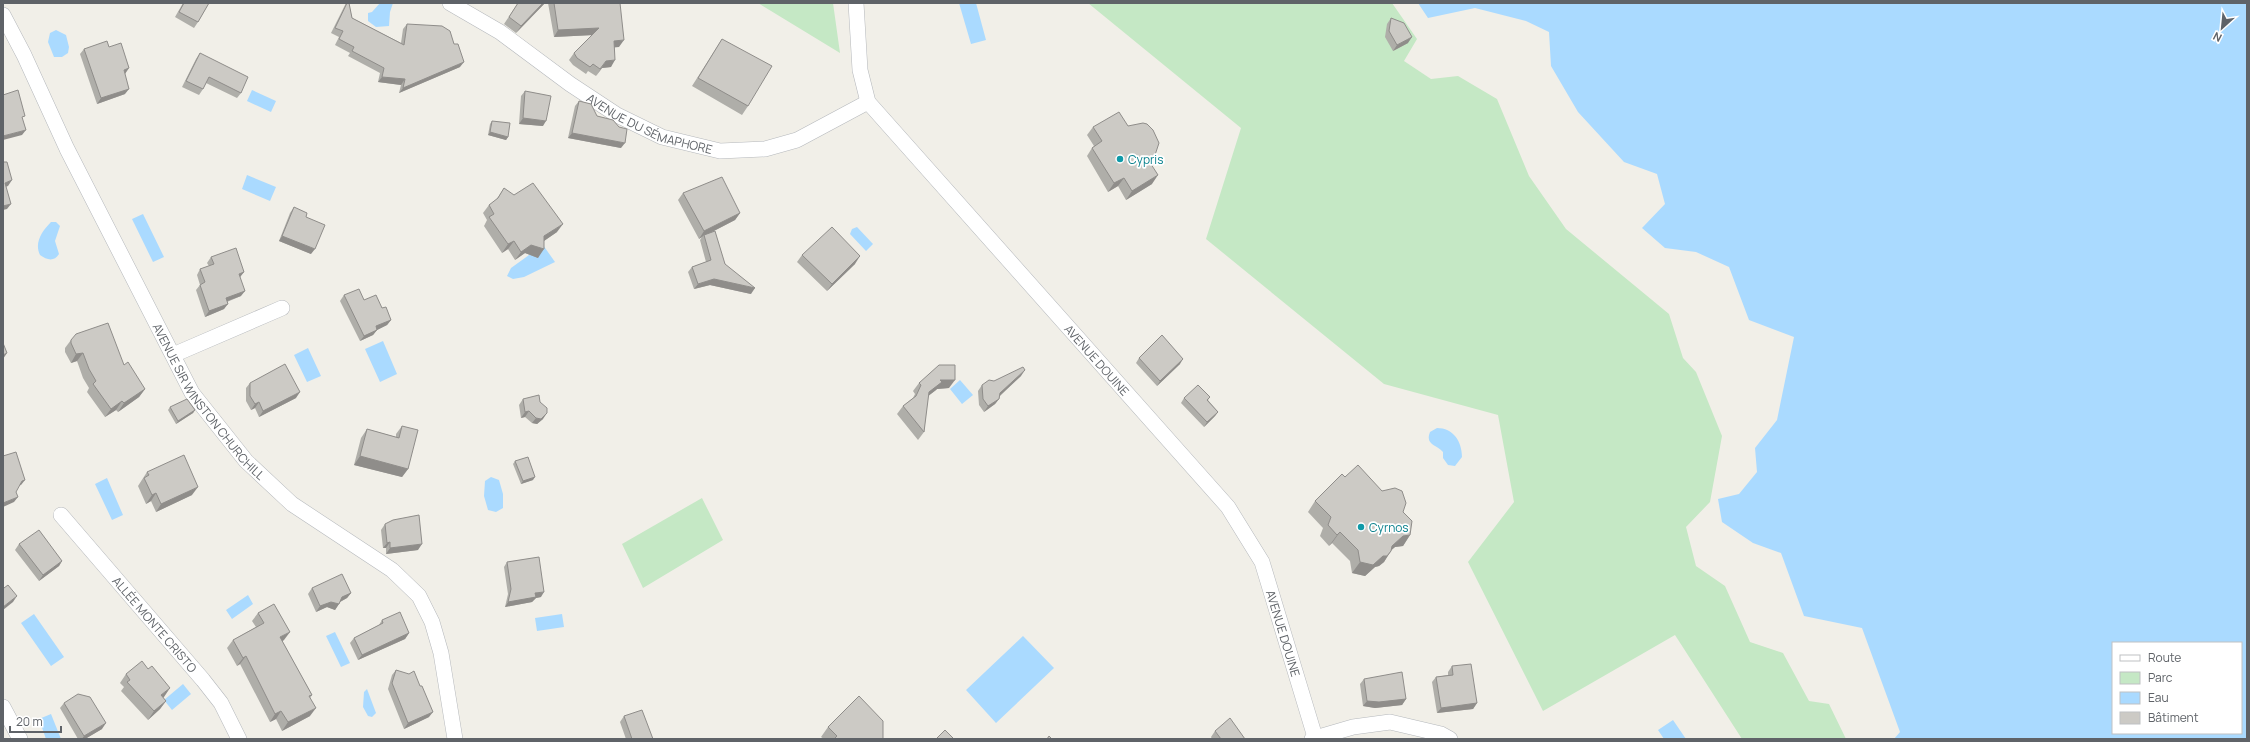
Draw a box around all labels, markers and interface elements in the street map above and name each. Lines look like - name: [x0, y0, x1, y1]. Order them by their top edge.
- north arrow: [2202, 8, 2242, 48]
- text: N: [2210, 29, 2224, 46]
- street label: AVENUE DU SÉMAPHORE: [584, 89, 714, 157]
- place label: Cypris: [1128, 151, 1163, 168]
- marker: Cypris: [1115, 154, 1125, 164]
- street label: AVENUE SIR WINSTON CHURCHILL: [149, 320, 269, 483]
- street label: AVENUE DOUINE: [1061, 321, 1133, 399]
- place label: Cyrnos: [1369, 519, 1409, 536]
- marker: Cyrnos: [1356, 522, 1366, 532]
- street label: ALLÉE MONTE CRISTO: [109, 572, 201, 676]
- street label: AVENUE DOUINE: [1262, 588, 1305, 679]
- legend: [2112, 642, 2242, 734]
- text: Route: [2148, 649, 2181, 666]
- text: Parc: [2148, 669, 2173, 686]
- text: Eau: [2148, 689, 2169, 706]
- scale bar: [10, 708, 61, 734]
- text: Bâtiment: [2148, 709, 2199, 726]
- text: 20 m: [16, 713, 43, 730]

